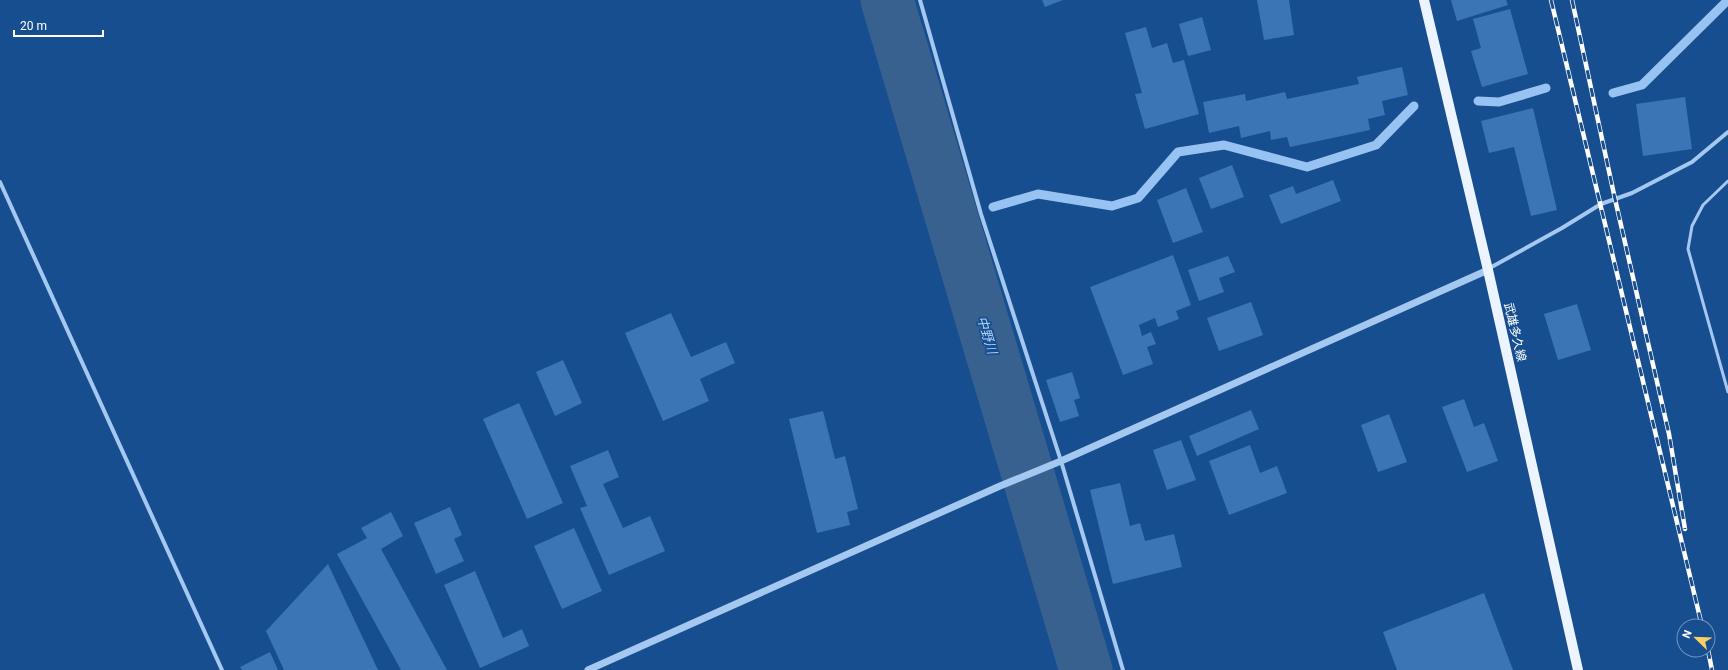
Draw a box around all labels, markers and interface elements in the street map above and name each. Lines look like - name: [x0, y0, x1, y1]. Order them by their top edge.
- scale bar: [14, 12, 103, 38]
- text: 20 m: [20, 19, 47, 33]
- street label: 武雄多久線: [1501, 301, 1529, 363]
- water label: 中野川: [974, 314, 1000, 358]
- north arrow: [1676, 618, 1716, 658]
- text: N: [1680, 628, 1695, 640]

